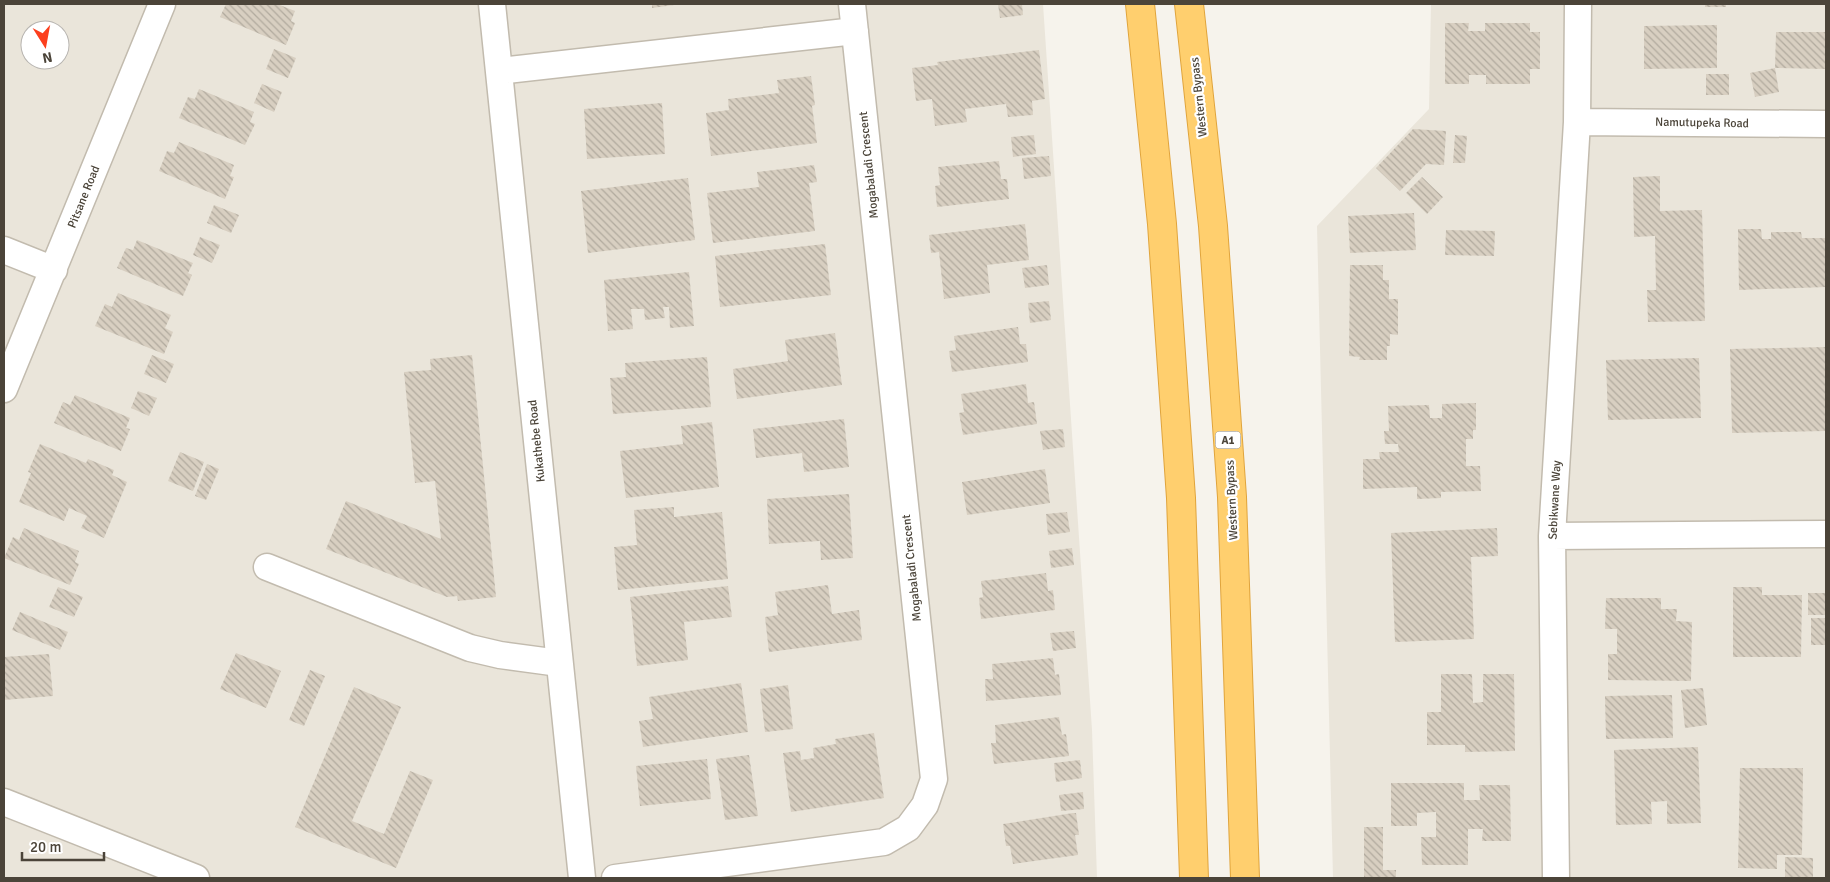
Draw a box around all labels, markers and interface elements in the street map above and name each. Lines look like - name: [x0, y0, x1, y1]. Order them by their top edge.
- north arrow: [20, 20, 70, 70]
- text: N: [41, 48, 54, 67]
- street label: Western Bypass: [1187, 56, 1211, 138]
- street label: Mogabaladi Crescent: [856, 111, 882, 219]
- street label: Namutupeka Road: [1655, 115, 1749, 131]
- street label: Pitsane Road: [65, 163, 103, 231]
- street label: Kukathebe Road: [525, 399, 549, 483]
- road number: A1: [1216, 432, 1240, 448]
- street label: Western Bypass: [1222, 459, 1242, 541]
- street label: Sebikwane Way: [1545, 460, 1565, 540]
- street label: Mogabaladi Crescent: [899, 514, 925, 622]
- scale bar: [22, 830, 105, 862]
- text: 20 m: [30, 838, 61, 856]

